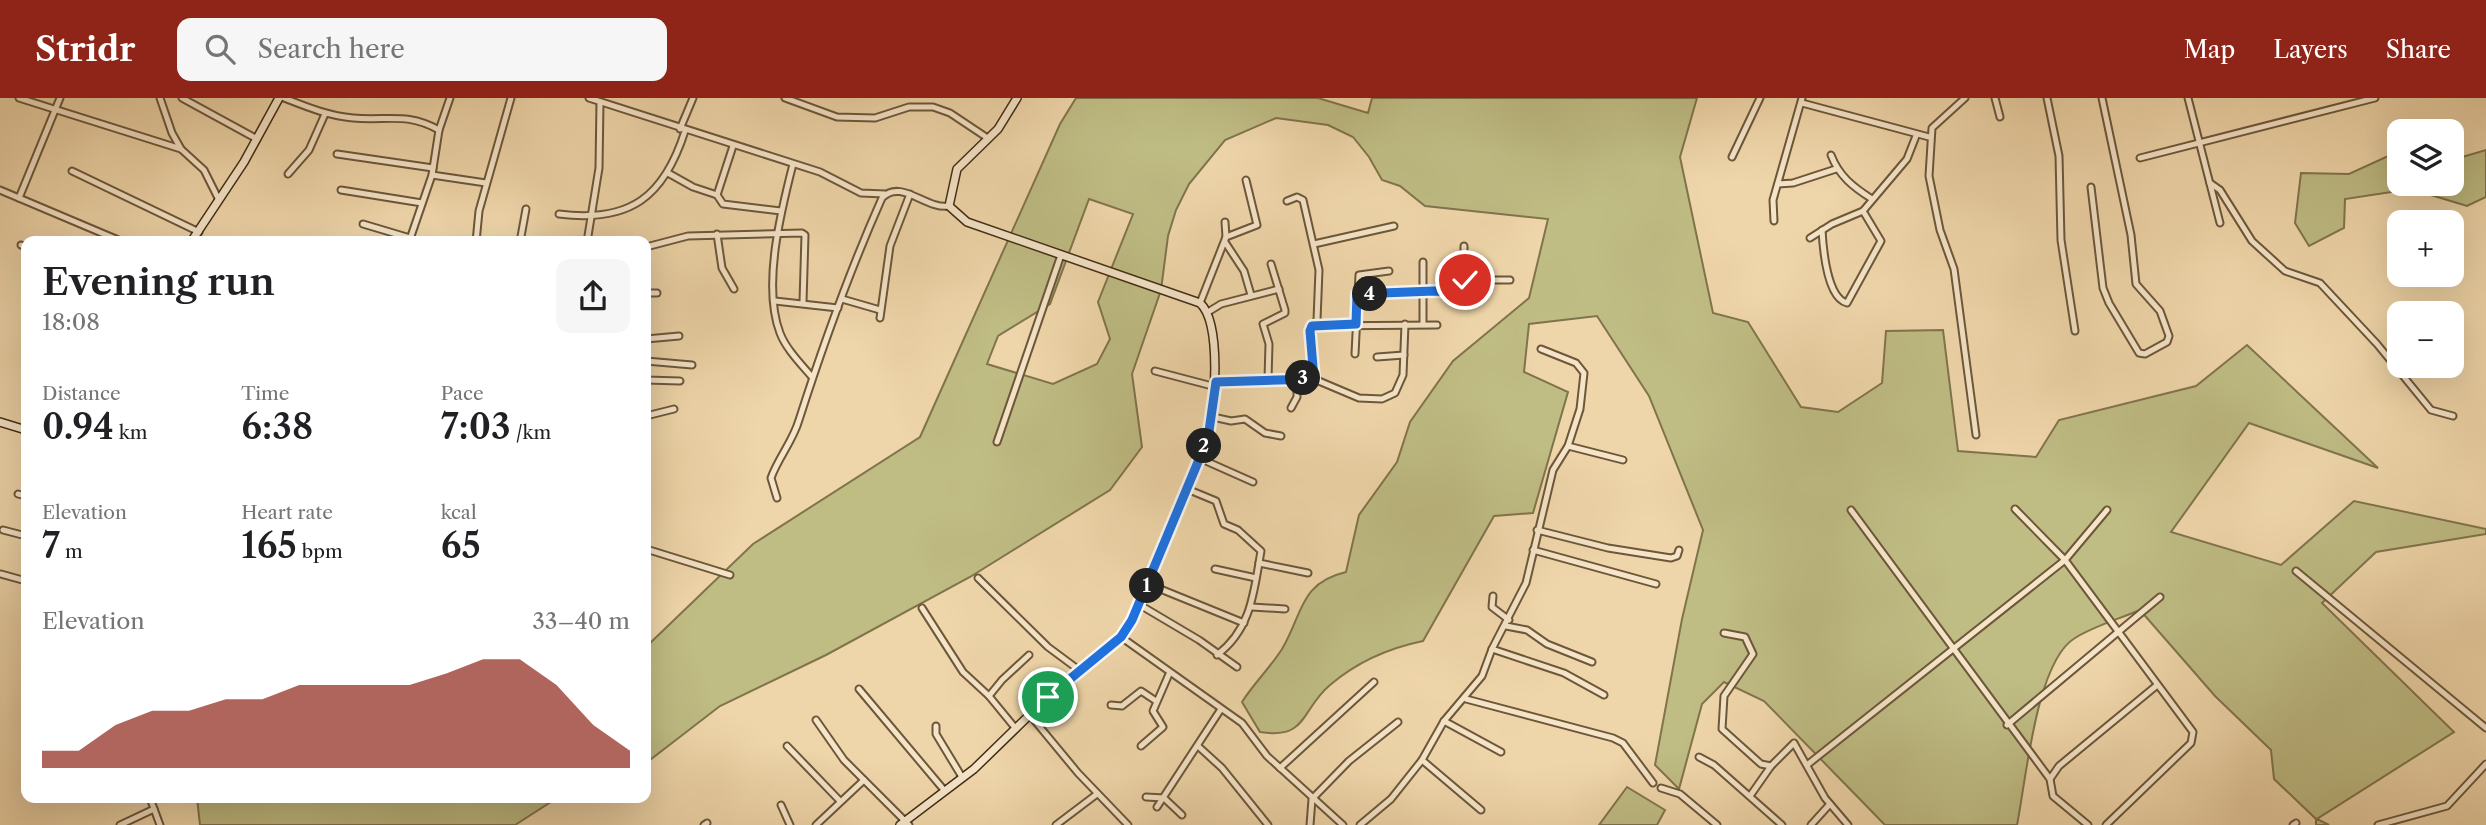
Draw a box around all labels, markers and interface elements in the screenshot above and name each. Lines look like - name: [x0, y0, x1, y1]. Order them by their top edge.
- search box: [177, 18, 667, 81]
- text: Stridr: [35, 29, 135, 70]
- icon: search: [201, 30, 239, 68]
- text: Search here: [257, 33, 405, 65]
- text: Map: [2184, 35, 2235, 64]
- text: Layers: [2273, 35, 2348, 64]
- text: Share: [2386, 35, 2451, 64]
- map controls: [2387, 119, 2464, 378]
- button: layers: [2387, 119, 2464, 196]
- button: +: [2387, 210, 2464, 287]
- pin: [1435, 250, 1495, 310]
- text: Evening run: [42, 258, 275, 305]
- button: share: [556, 259, 630, 333]
- icon: check: [1446, 261, 1484, 299]
- pin: 4: [1352, 276, 1388, 312]
- text: 4: [1364, 282, 1375, 305]
- button: −: [2387, 301, 2464, 378]
- text: 18:08: [42, 308, 100, 336]
- pin: 3: [1286, 360, 1320, 396]
- text: 3: [1297, 366, 1308, 389]
- text: Distance: [42, 382, 121, 405]
- text: Time: [241, 382, 289, 405]
- text: Pace: [441, 382, 484, 405]
- text: 0.94: [42, 405, 114, 448]
- text: 6:38: [241, 405, 313, 448]
- text: 7:03: [441, 405, 511, 448]
- text: km: [114, 421, 147, 444]
- text: /km: [511, 421, 551, 444]
- pin: 2: [1186, 428, 1222, 464]
- text: 2: [1198, 434, 1209, 457]
- text: Elevation: [42, 501, 127, 524]
- text: Heart rate: [241, 501, 333, 524]
- text: kcal: [441, 501, 477, 524]
- text: 7: [42, 524, 60, 567]
- text: 165: [241, 524, 297, 567]
- text: 65: [441, 524, 481, 567]
- text: m: [60, 540, 83, 563]
- text: bpm: [297, 540, 343, 563]
- pin: 1: [1130, 568, 1164, 603]
- text: 1: [1142, 574, 1151, 597]
- text: Elevation: [42, 607, 145, 635]
- text: 33–40 m: [532, 607, 630, 635]
- pin: [1018, 667, 1078, 727]
- icon: arrive: [1029, 678, 1067, 716]

